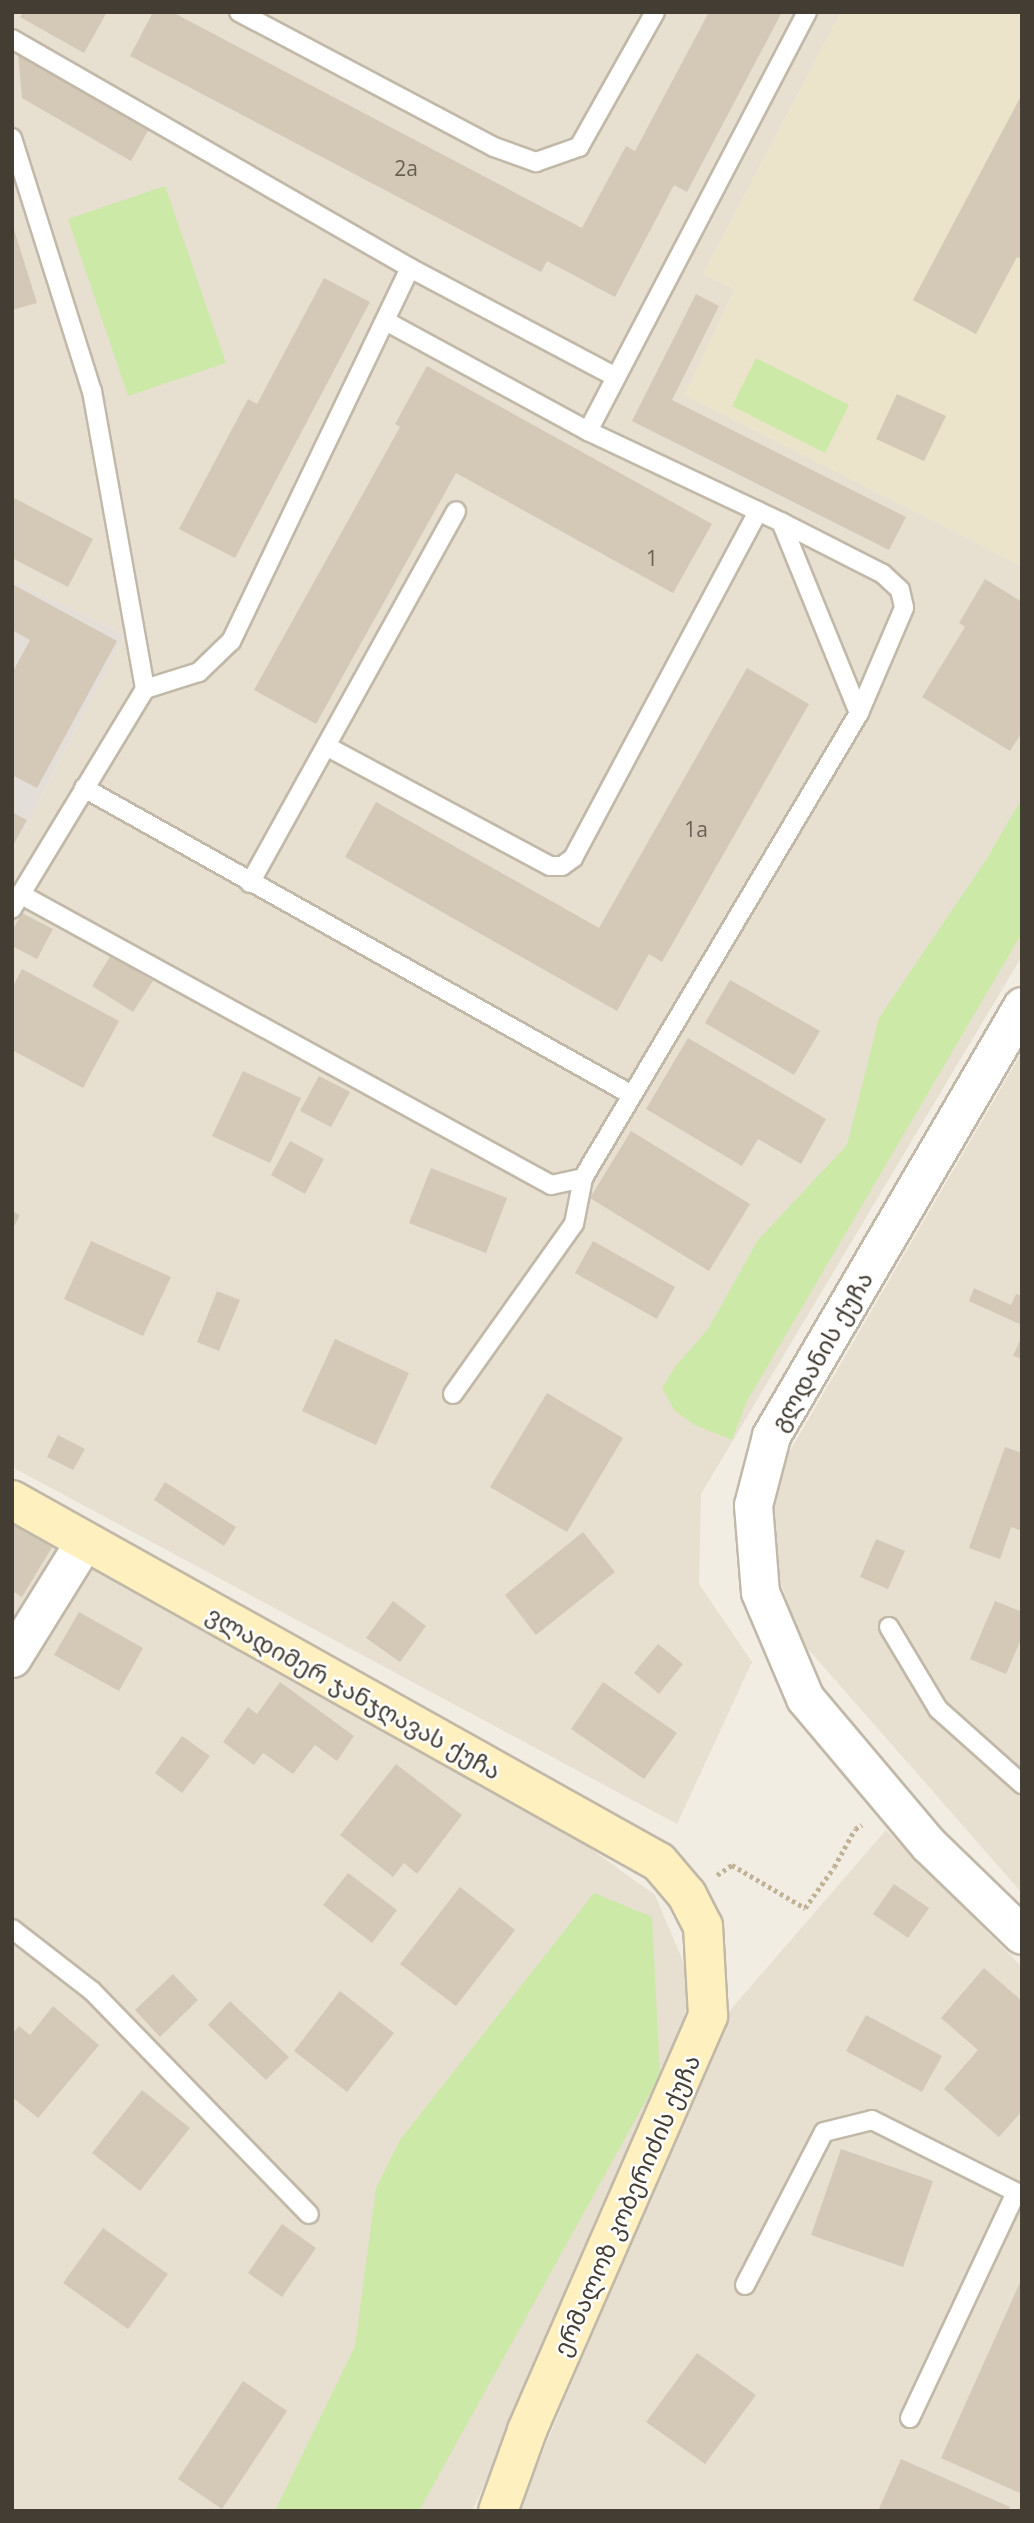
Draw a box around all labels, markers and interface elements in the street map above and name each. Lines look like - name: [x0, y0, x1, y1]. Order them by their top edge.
- house number: 2a: [394, 155, 418, 181]
- house number: 1: [646, 545, 658, 571]
- house number: 1a: [684, 816, 708, 842]
- street label: გლდანის ქუჩა: [764, 1266, 878, 1436]
- street label: ვლადიმერ ჯანჯღავას ქუჩა: [202, 1599, 506, 1785]
- street label: ერმალოზ კობერიძის ქუჩა: [546, 2050, 706, 2360]

